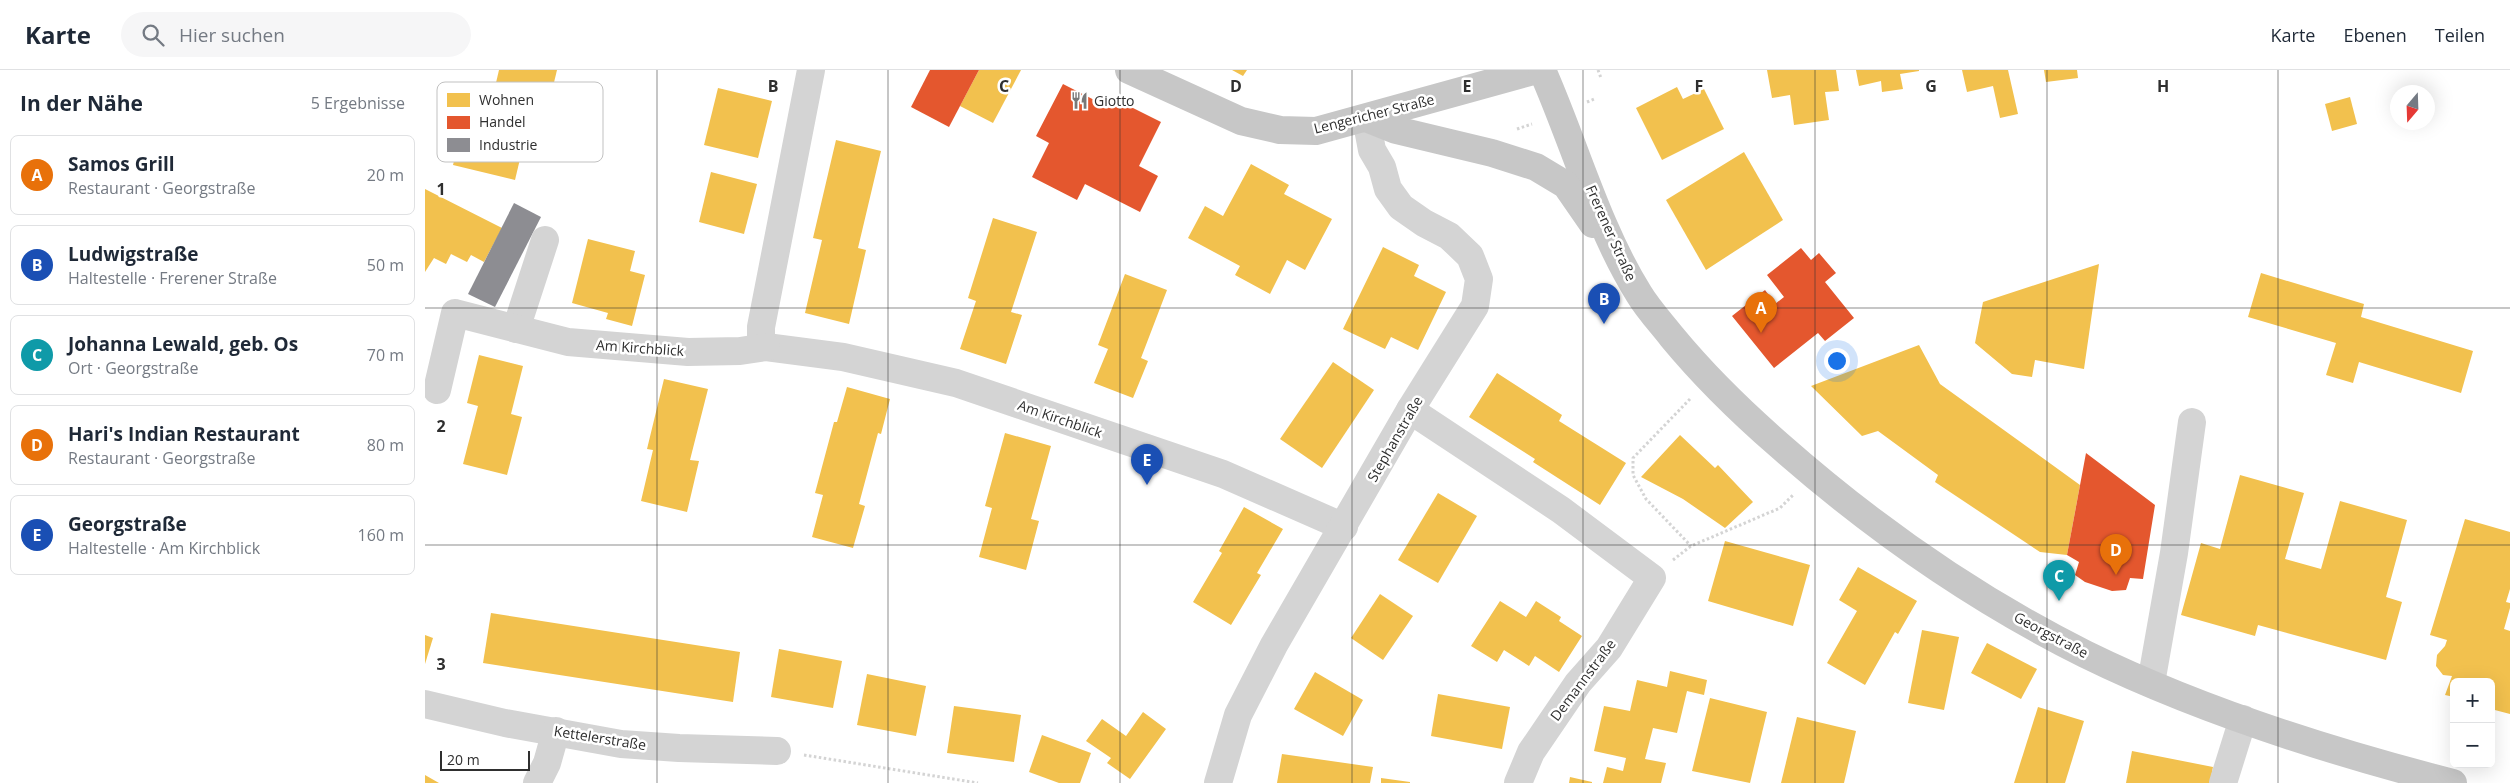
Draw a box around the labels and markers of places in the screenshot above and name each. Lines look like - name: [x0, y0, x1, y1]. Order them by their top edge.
- restaurant icon: Giotto: [1070, 91, 1090, 111]
- place label: Giotto: [1094, 91, 1135, 110]
- pin: B: [1588, 283, 1620, 324]
- pin: A: [1745, 292, 1777, 333]
- pin: E: [1131, 444, 1163, 485]
- pin: D: [2100, 534, 2132, 575]
- pin: C: [2043, 560, 2075, 601]

